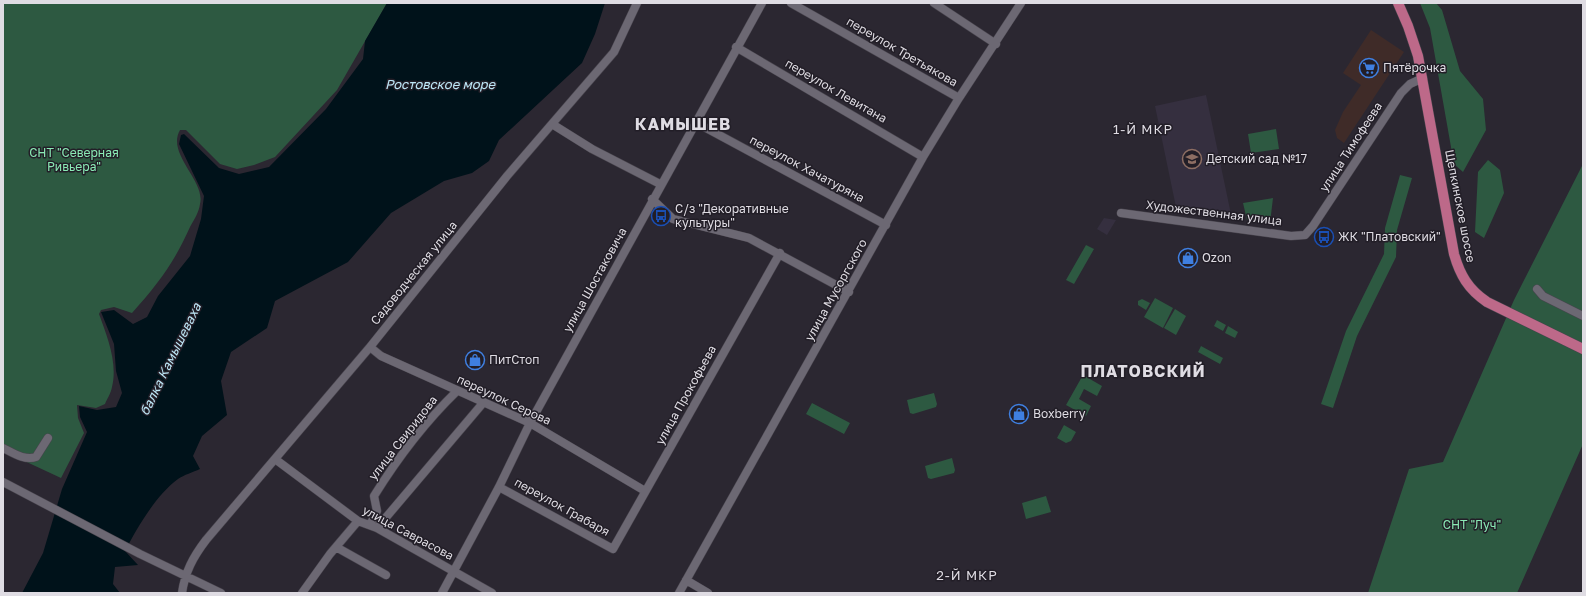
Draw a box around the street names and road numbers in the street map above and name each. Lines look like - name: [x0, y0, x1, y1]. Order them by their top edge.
- street label: переулок Третьякова: [844, 14, 961, 90]
- street label: переулок Левитана: [783, 55, 890, 126]
- street label: улица Тимофеева: [1316, 99, 1385, 194]
- street label: переулок Хачатуряна: [747, 132, 867, 205]
- street label: Щепкинское шоссе: [1442, 148, 1479, 264]
- street label: Художественная улица: [1145, 197, 1283, 228]
- street label: Садоводческая улица: [367, 218, 460, 328]
- street label: улица Шостаковича: [560, 225, 630, 335]
- street label: улица Мусоргского: [801, 236, 870, 343]
- street label: улица Прокофьева: [652, 342, 719, 447]
- street label: переулок Серова: [455, 371, 554, 428]
- street label: улица Свиридова: [365, 392, 440, 483]
- street label: переулок Грабаря: [512, 474, 612, 539]
- street label: улица Саврасова: [360, 502, 456, 563]

